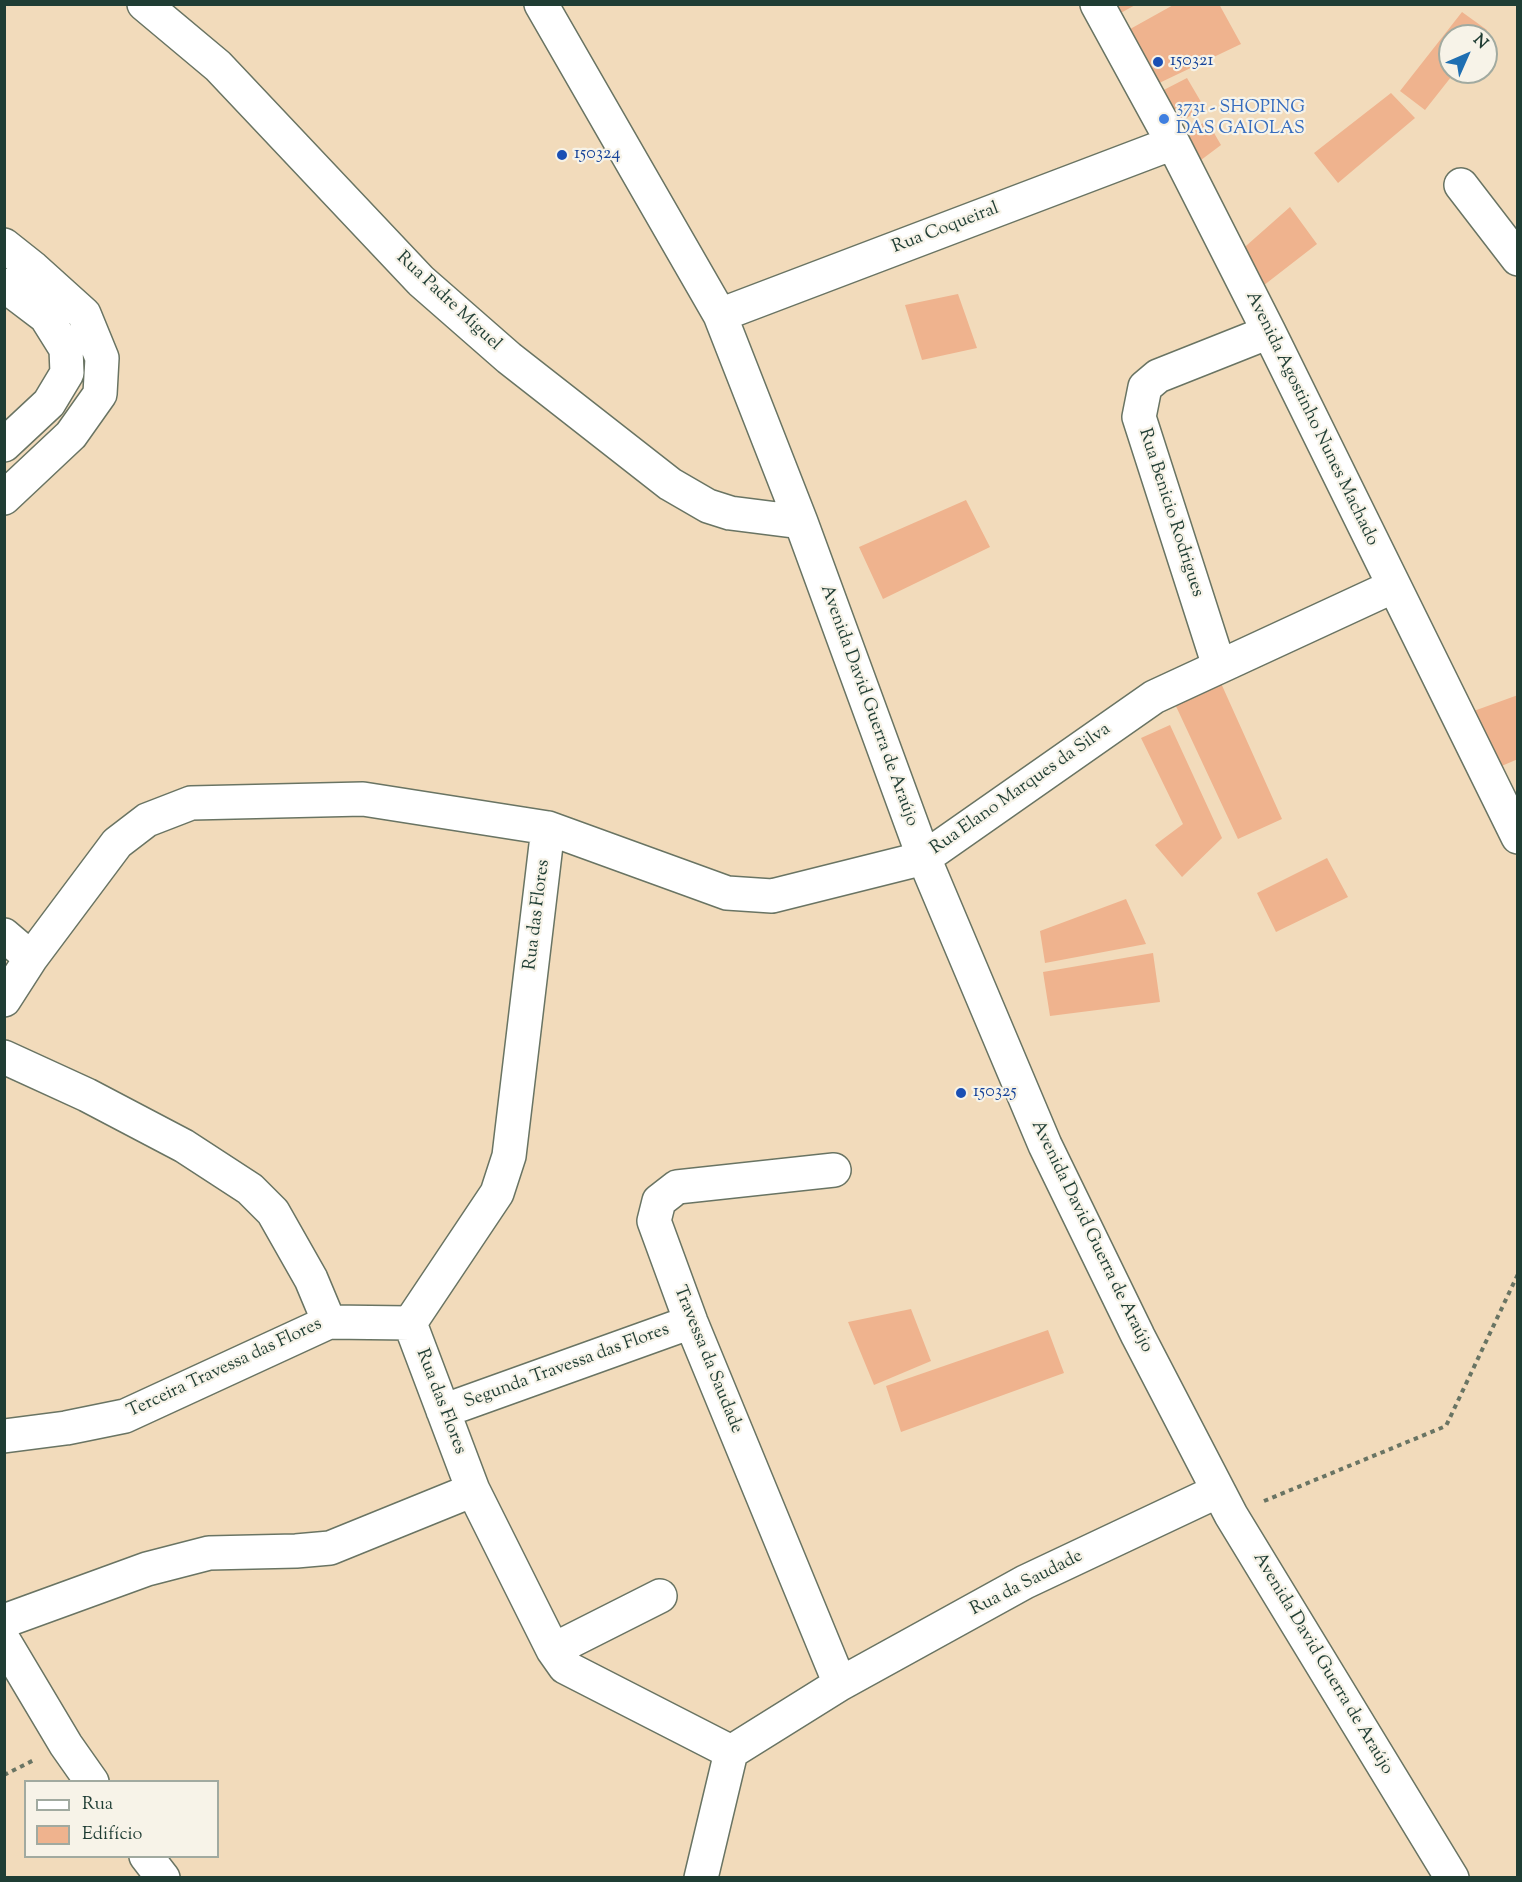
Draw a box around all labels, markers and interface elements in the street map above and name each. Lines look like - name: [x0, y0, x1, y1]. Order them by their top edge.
- north arrow: [1438, 24, 1498, 84]
- text: N: [1467, 30, 1492, 55]
- place label: 150321: [1170, 51, 1214, 73]
- marker: 150321: [1151, 55, 1165, 69]
- place label: 3731 - SHOPING DAS GAIOLAS: [1176, 98, 1305, 140]
- marker: 3731 - SHOPING DAS GAIOLAS: [1157, 112, 1171, 126]
- place label: 150324: [574, 144, 621, 166]
- marker: 150324: [555, 148, 569, 162]
- street label: Rua Coqueiral: [890, 199, 1002, 259]
- street label: Rua Padre Miguel: [391, 248, 505, 356]
- street label: Avenida Agostinho Nunes Machado: [1240, 288, 1382, 550]
- street label: Rua Benicio Rodrigues: [1133, 426, 1207, 600]
- street label: Avenida David Guerra de Araújo: [814, 582, 922, 830]
- street label: Rua Elano Marques da Silva: [927, 720, 1115, 860]
- street label: Rua das Flores: [521, 859, 555, 971]
- place label: 150325: [973, 1082, 1017, 1104]
- marker: 150325: [954, 1086, 968, 1100]
- street label: Avenida David Guerra de Araújo: [1025, 1118, 1157, 1356]
- street label: Travessa da Saudade: [667, 1283, 747, 1437]
- street label: Terceira Travessa das Flores: [124, 1314, 326, 1424]
- street label: Segunda Travessa das Flores: [461, 1320, 673, 1414]
- street label: Rua das Flores: [410, 1346, 470, 1458]
- street label: Rua da Saudade: [967, 1546, 1087, 1622]
- street label: Avenida David Guerra de Araújo: [1247, 1549, 1397, 1779]
- legend: [24, 1780, 219, 1858]
- text: Rua: [82, 1792, 113, 1818]
- text: Edifício: [82, 1822, 142, 1848]

